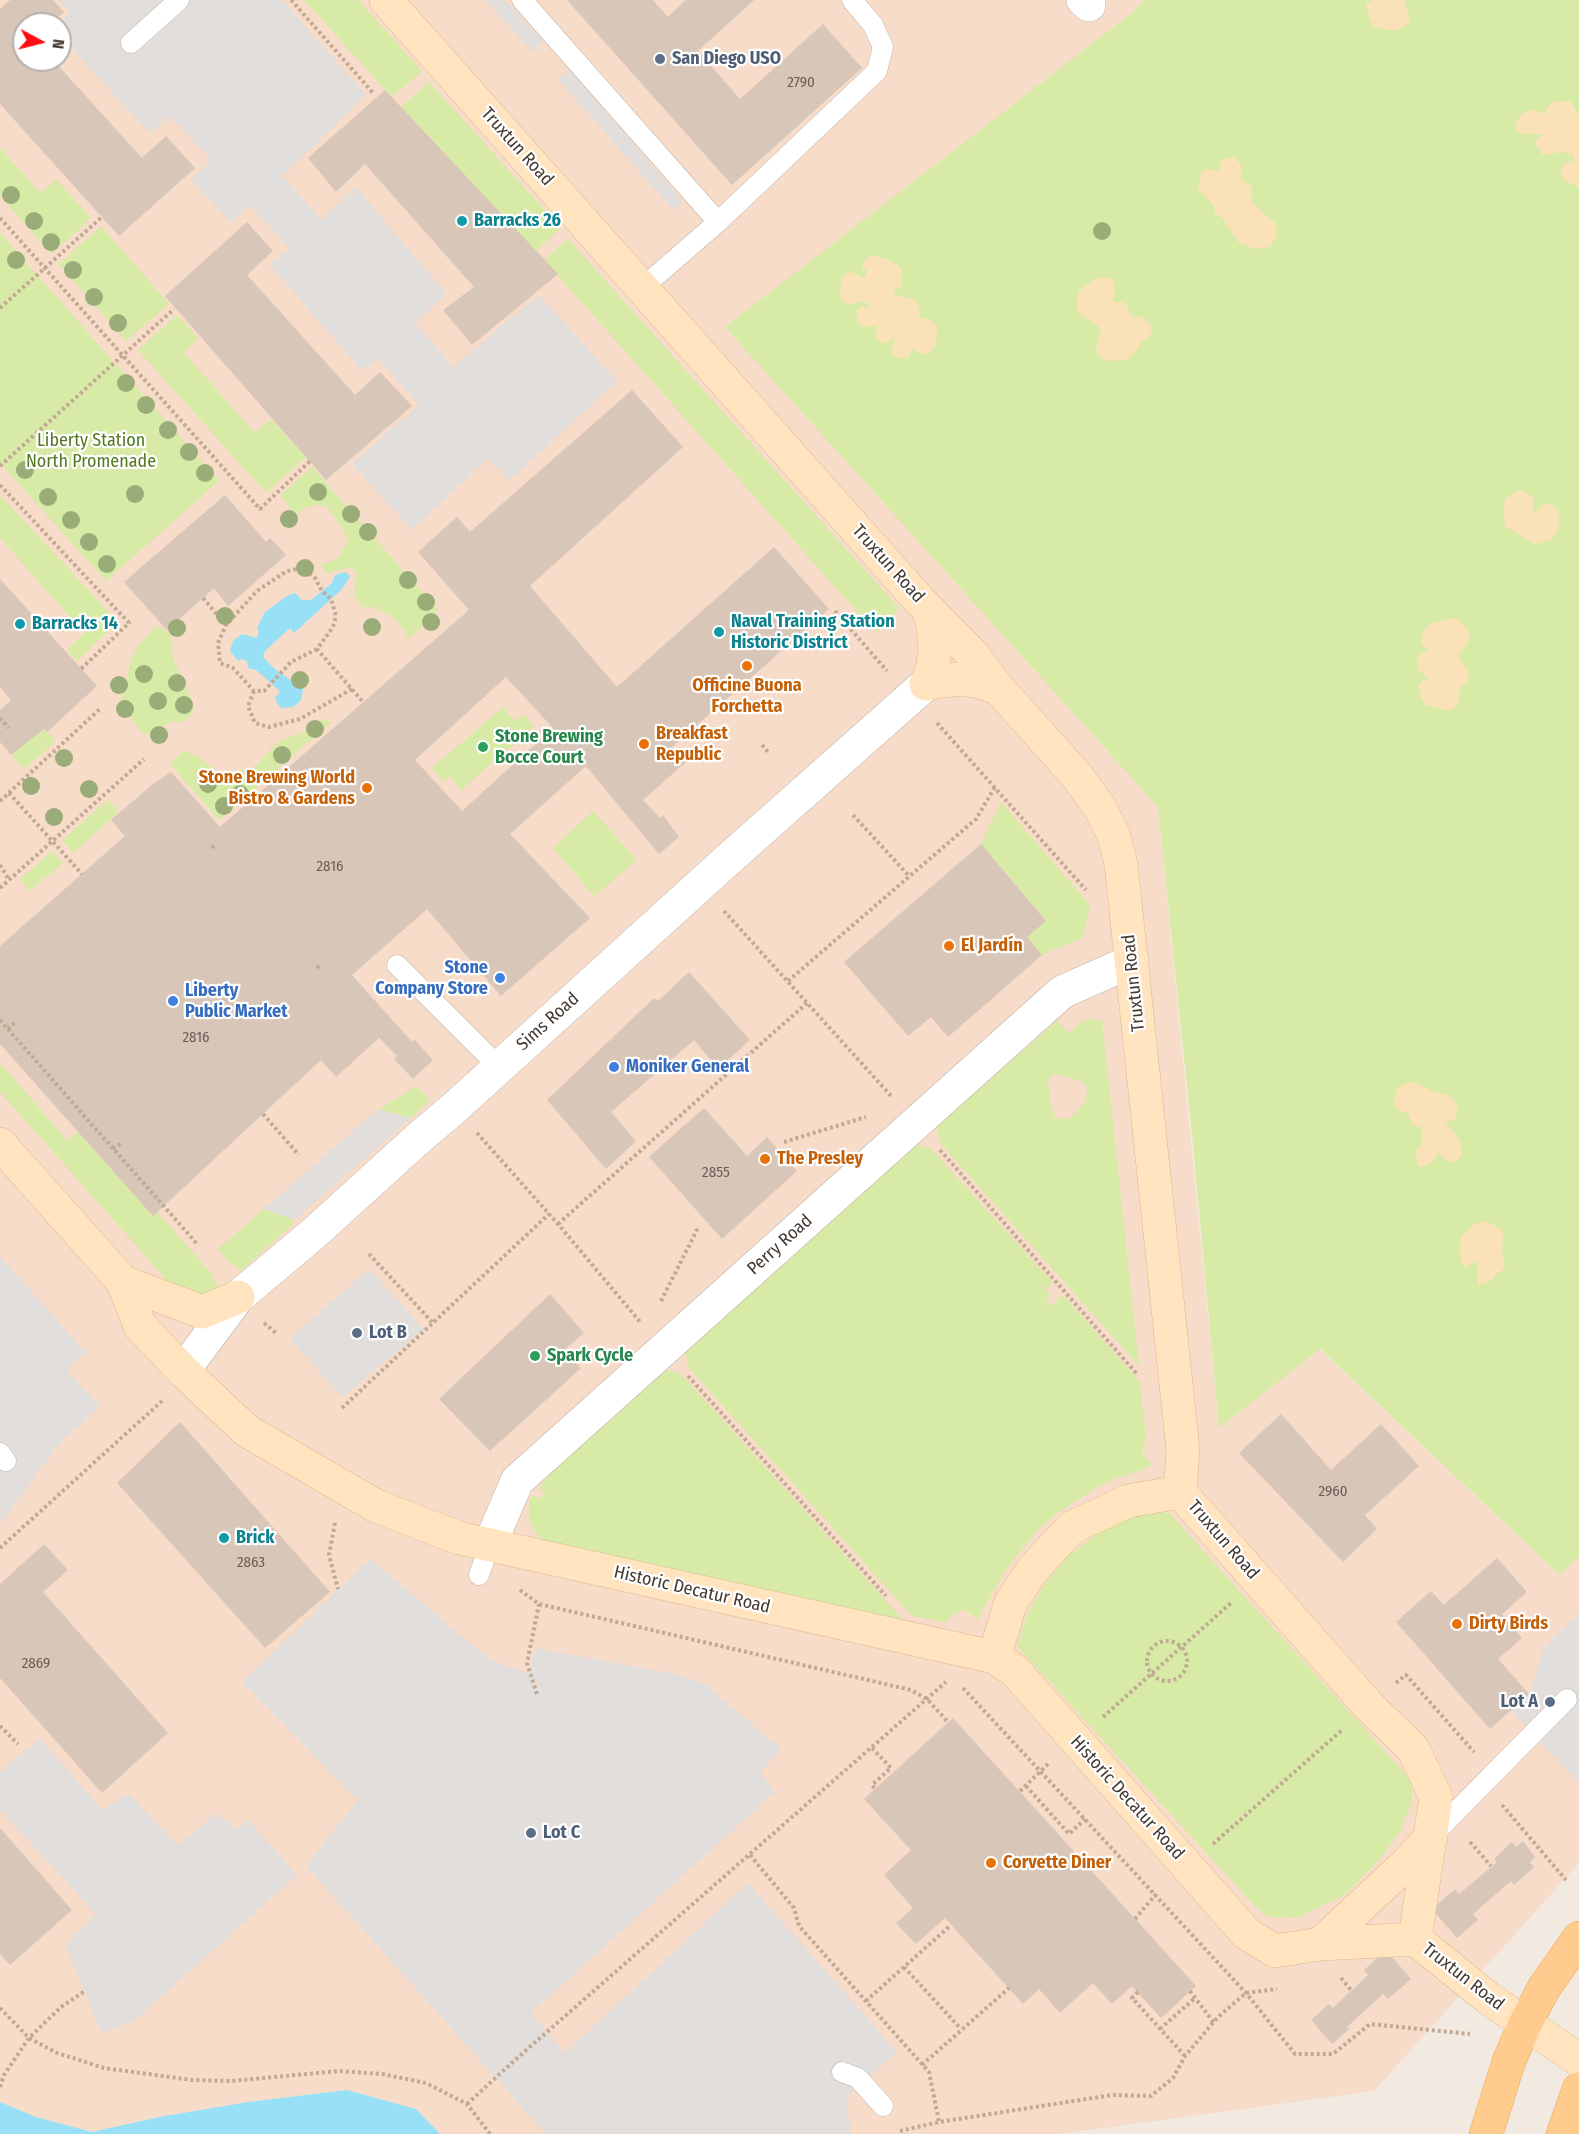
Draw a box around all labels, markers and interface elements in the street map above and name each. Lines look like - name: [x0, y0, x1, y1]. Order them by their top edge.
- north arrow: [12, 12, 72, 72]
- text: N: [48, 38, 68, 50]
- place label: San Diego USO: [672, 48, 781, 70]
- marker: San Diego USO: [653, 52, 667, 66]
- house number: 2790: [787, 74, 815, 92]
- street label: Truxtun Road: [476, 103, 558, 191]
- place label: Barracks 26: [474, 210, 561, 232]
- marker: Barracks 26: [455, 214, 469, 228]
- park label: Liberty Station North Promenade: [26, 430, 156, 472]
- street label: Truxtun Road: [847, 520, 929, 608]
- place label: Naval Training Station Historic District: [731, 611, 895, 654]
- place label: Barracks 14: [32, 613, 118, 635]
- marker: Barracks 14: [13, 617, 27, 631]
- marker: Naval Training Station Historic District: [712, 625, 726, 639]
- marker: Officine Buona Forchetta: [740, 659, 754, 673]
- place label: Officine Buona Forchetta: [692, 675, 802, 718]
- place label: Breakfast Republic: [656, 723, 728, 766]
- place label: Stone Brewing Bocce Court: [495, 726, 603, 768]
- marker: Breakfast Republic: [637, 737, 651, 751]
- marker: Stone Brewing Bocce Court: [476, 740, 490, 754]
- place label: Stone Brewing World Bistro & Gardens: [199, 767, 355, 810]
- marker: Stone Brewing World Bistro & Gardens: [360, 781, 374, 795]
- house number: 2816: [316, 858, 344, 876]
- street label: Truxtun Road: [1118, 933, 1150, 1033]
- place label: El Jardín: [961, 935, 1023, 957]
- marker: El Jardín: [942, 939, 956, 953]
- place label: Stone Company Store: [375, 957, 488, 1000]
- marker: Stone Company Store: [493, 971, 507, 985]
- place label: Liberty Public Market: [185, 980, 288, 1022]
- street label: Sims Road: [512, 988, 584, 1056]
- marker: Liberty Public Market: [166, 994, 180, 1008]
- house number: 2816: [182, 1029, 210, 1047]
- place label: Moniker General: [626, 1056, 749, 1078]
- marker: Moniker General: [607, 1060, 621, 1074]
- place label: The Presley: [777, 1148, 863, 1170]
- marker: The Presley: [758, 1152, 772, 1166]
- house number: 2855: [702, 1164, 730, 1182]
- street label: Perry Road: [743, 1210, 817, 1280]
- place label: Lot B: [369, 1322, 407, 1344]
- marker: Lot B: [350, 1326, 364, 1340]
- place label: Spark Cycle: [547, 1345, 633, 1367]
- marker: Spark Cycle: [528, 1349, 542, 1363]
- house number: 2960: [1318, 1483, 1348, 1501]
- street label: Truxtun Road: [1183, 1496, 1263, 1584]
- place label: Brick: [236, 1527, 274, 1549]
- marker: Brick: [217, 1531, 231, 1545]
- house number: 2863: [237, 1554, 265, 1572]
- street label: Historic Decatur Road: [612, 1562, 772, 1618]
- place label: Dirty Birds: [1469, 1613, 1548, 1635]
- marker: Dirty Birds: [1450, 1617, 1464, 1631]
- house number: 2869: [22, 1655, 50, 1673]
- place label: Lot A: [1501, 1691, 1538, 1713]
- marker: Lot A: [1543, 1695, 1557, 1709]
- street label: Historic Decatur Road: [1066, 1731, 1188, 1865]
- place label: Lot C: [543, 1822, 580, 1844]
- marker: Lot C: [524, 1826, 538, 1840]
- place label: Corvette Diner: [1003, 1852, 1111, 1874]
- marker: Corvette Diner: [984, 1856, 998, 1870]
- street label: Truxtun Road: [1418, 1938, 1508, 2016]

